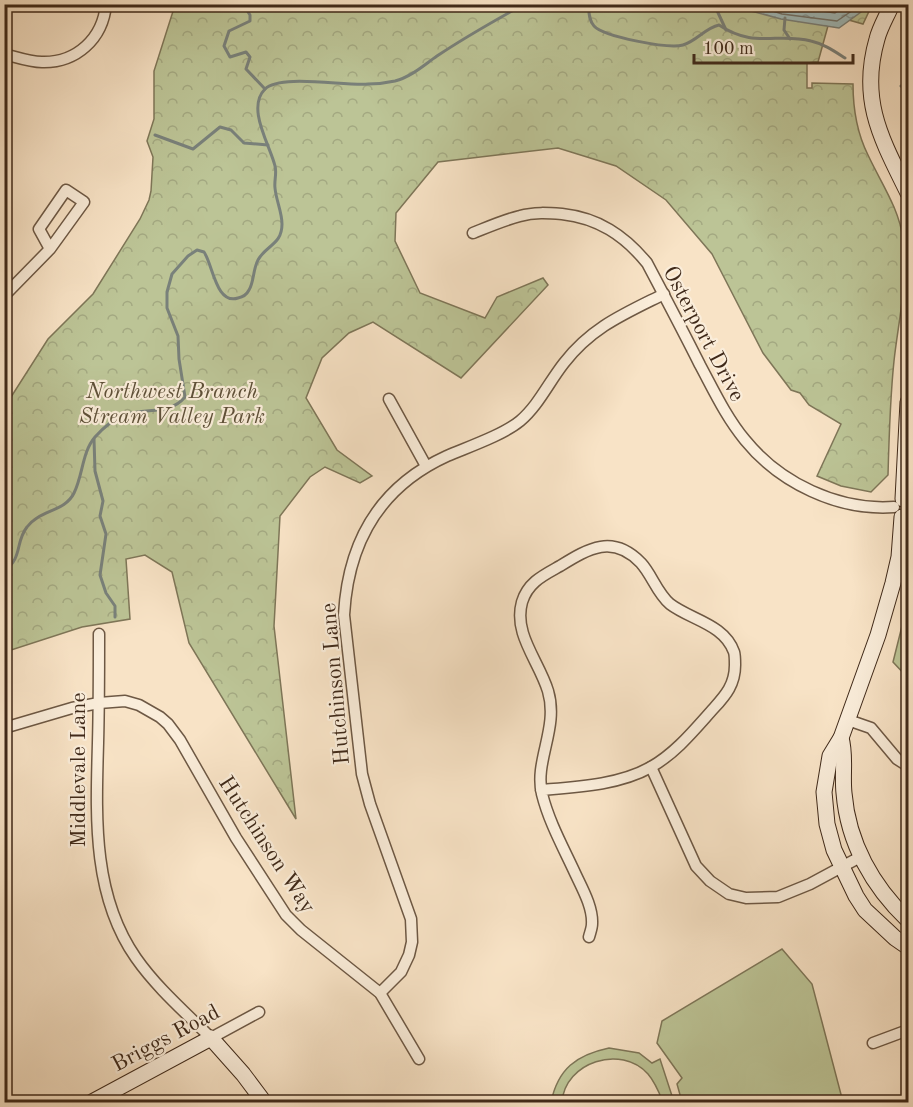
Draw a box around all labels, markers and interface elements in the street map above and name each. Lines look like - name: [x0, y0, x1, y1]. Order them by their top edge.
- scale bar: [694, 27, 853, 65]
- text: 100 m: [703, 40, 754, 58]
- street label: Osterport Drive: [658, 263, 748, 405]
- park label: Northwest Branch Stream Valley Park: [79, 381, 265, 428]
- street label: Hutchinson Lane: [318, 602, 354, 766]
- street label: Middlevale Lane: [68, 692, 90, 848]
- street label: Hutchinson Way: [214, 773, 319, 918]
- street label: Briggs Road: [108, 1001, 223, 1076]

